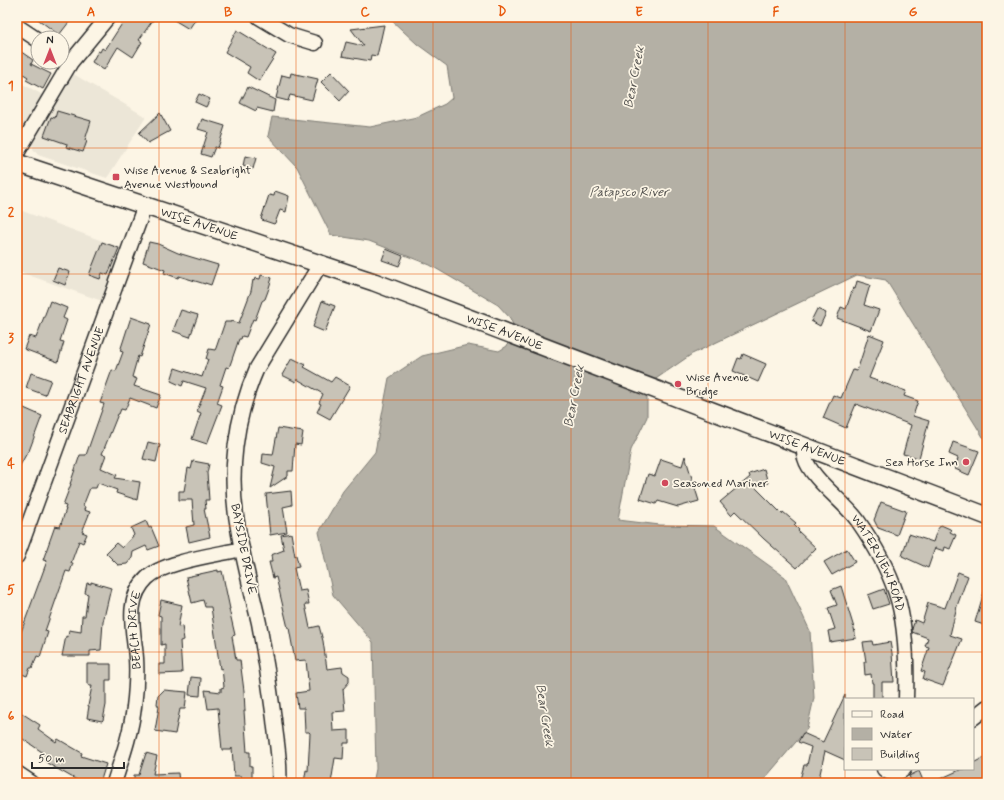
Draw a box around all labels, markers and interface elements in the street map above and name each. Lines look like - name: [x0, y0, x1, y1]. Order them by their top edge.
- text: A: [87, 4, 95, 21]
- text: B: [224, 4, 233, 21]
- text: C: [360, 4, 370, 21]
- text: D: [498, 4, 507, 21]
- text: E: [635, 4, 643, 21]
- text: F: [773, 4, 780, 21]
- text: G: [909, 4, 918, 21]
- north arrow: [30, 30, 70, 70]
- text: N: [46, 34, 54, 48]
- water label: Bear Creek: [620, 44, 649, 110]
- text: 1: [8, 78, 14, 95]
- place label: Wise Avenue & Seabright Avenue Westbound: [124, 163, 252, 193]
- marker: Wise Avenue & Seabright Avenue Westbound: [111, 172, 121, 182]
- water label: Patapsco River: [590, 184, 670, 201]
- text: 2: [8, 204, 15, 221]
- street label: WISE AVENUE: [158, 204, 240, 245]
- street label: WISE AVENUE: [464, 311, 545, 355]
- street label: SEABRIGHT AVENUE: [55, 325, 109, 436]
- text: 3: [8, 330, 14, 347]
- water label: Bear Creek: [560, 363, 589, 429]
- place label: Wise Avenue Bridge: [686, 370, 750, 400]
- marker: Wise Avenue Bridge: [673, 379, 683, 389]
- street label: WISE AVENUE: [766, 426, 847, 470]
- place label: Sea Horse Inn: [885, 455, 958, 471]
- text: 4: [7, 456, 15, 473]
- marker: Sea Horse Inn: [961, 457, 971, 467]
- place label: Seasoned Mariner: [673, 476, 768, 492]
- marker: Seasoned Mariner: [660, 478, 670, 488]
- street label: BAYSIDE DRIVE: [226, 502, 260, 597]
- street label: WATERVIEW ROAD: [847, 512, 908, 613]
- text: 5: [7, 582, 15, 599]
- street label: BEACH DRIVE: [125, 588, 146, 670]
- water label: Bear Creek: [531, 683, 558, 748]
- legend: [844, 698, 974, 770]
- text: Road: [880, 707, 904, 723]
- text: 6: [8, 708, 15, 725]
- text: Water: [880, 727, 912, 743]
- scale bar: [32, 744, 124, 770]
- text: Building: [880, 747, 920, 764]
- text: 50 m: [38, 751, 65, 767]

